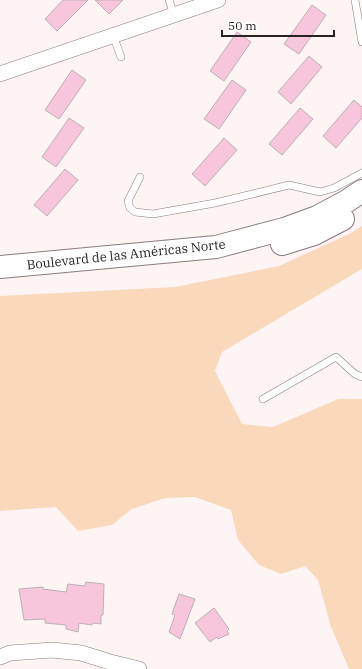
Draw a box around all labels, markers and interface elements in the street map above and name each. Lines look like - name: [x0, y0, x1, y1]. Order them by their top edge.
- scale bar: [222, 12, 334, 38]
- text: 50 m: [228, 18, 257, 33]
- street label: Boulevard de las Américas Norte: [26, 236, 226, 273]

